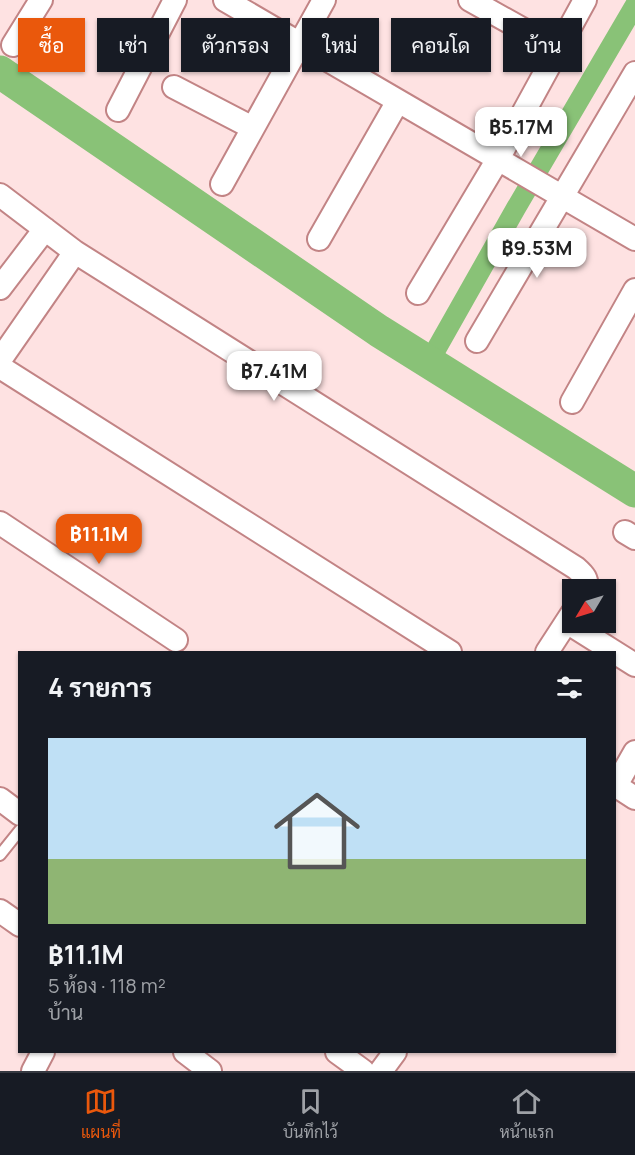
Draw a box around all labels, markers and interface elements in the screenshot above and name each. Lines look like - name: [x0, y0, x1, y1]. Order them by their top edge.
- chip: ซื้อ: [18, 18, 85, 72]
- chip: เช่า: [97, 18, 169, 72]
- chip: ตัวกรอง: [181, 18, 290, 72]
- chip: ใหม่: [302, 18, 379, 72]
- chip: คอนโด: [391, 18, 491, 72]
- chip: บ้าน: [503, 18, 582, 72]
- pin: ฿5.17M: [472, 107, 570, 158]
- text: ฿5.17M: [489, 113, 553, 140]
- pin: ฿9.53M: [488, 228, 586, 279]
- text: ฿9.53M: [502, 234, 572, 261]
- pin: ฿7.41M: [225, 351, 323, 402]
- text: ฿7.41M: [241, 357, 307, 384]
- pin: ฿11.1M: [50, 514, 148, 565]
- text: ฿11.1M: [70, 520, 128, 547]
- north arrow: [562, 579, 616, 633]
- map controls: [562, 579, 616, 633]
- text: 4 รายการ: [48, 669, 152, 705]
- icon: filters: [553, 671, 586, 704]
- icon: home: [263, 777, 371, 885]
- text: ฿11.1M: [48, 936, 124, 972]
- text: 5 ห้อง · 118 m²: [48, 972, 166, 999]
- text: บ้าน: [48, 999, 83, 1026]
- tab: แผนที่: [81, 1085, 121, 1143]
- tab: บันทึกไว้: [283, 1085, 338, 1143]
- tab: หน้าแรก: [500, 1085, 554, 1143]

